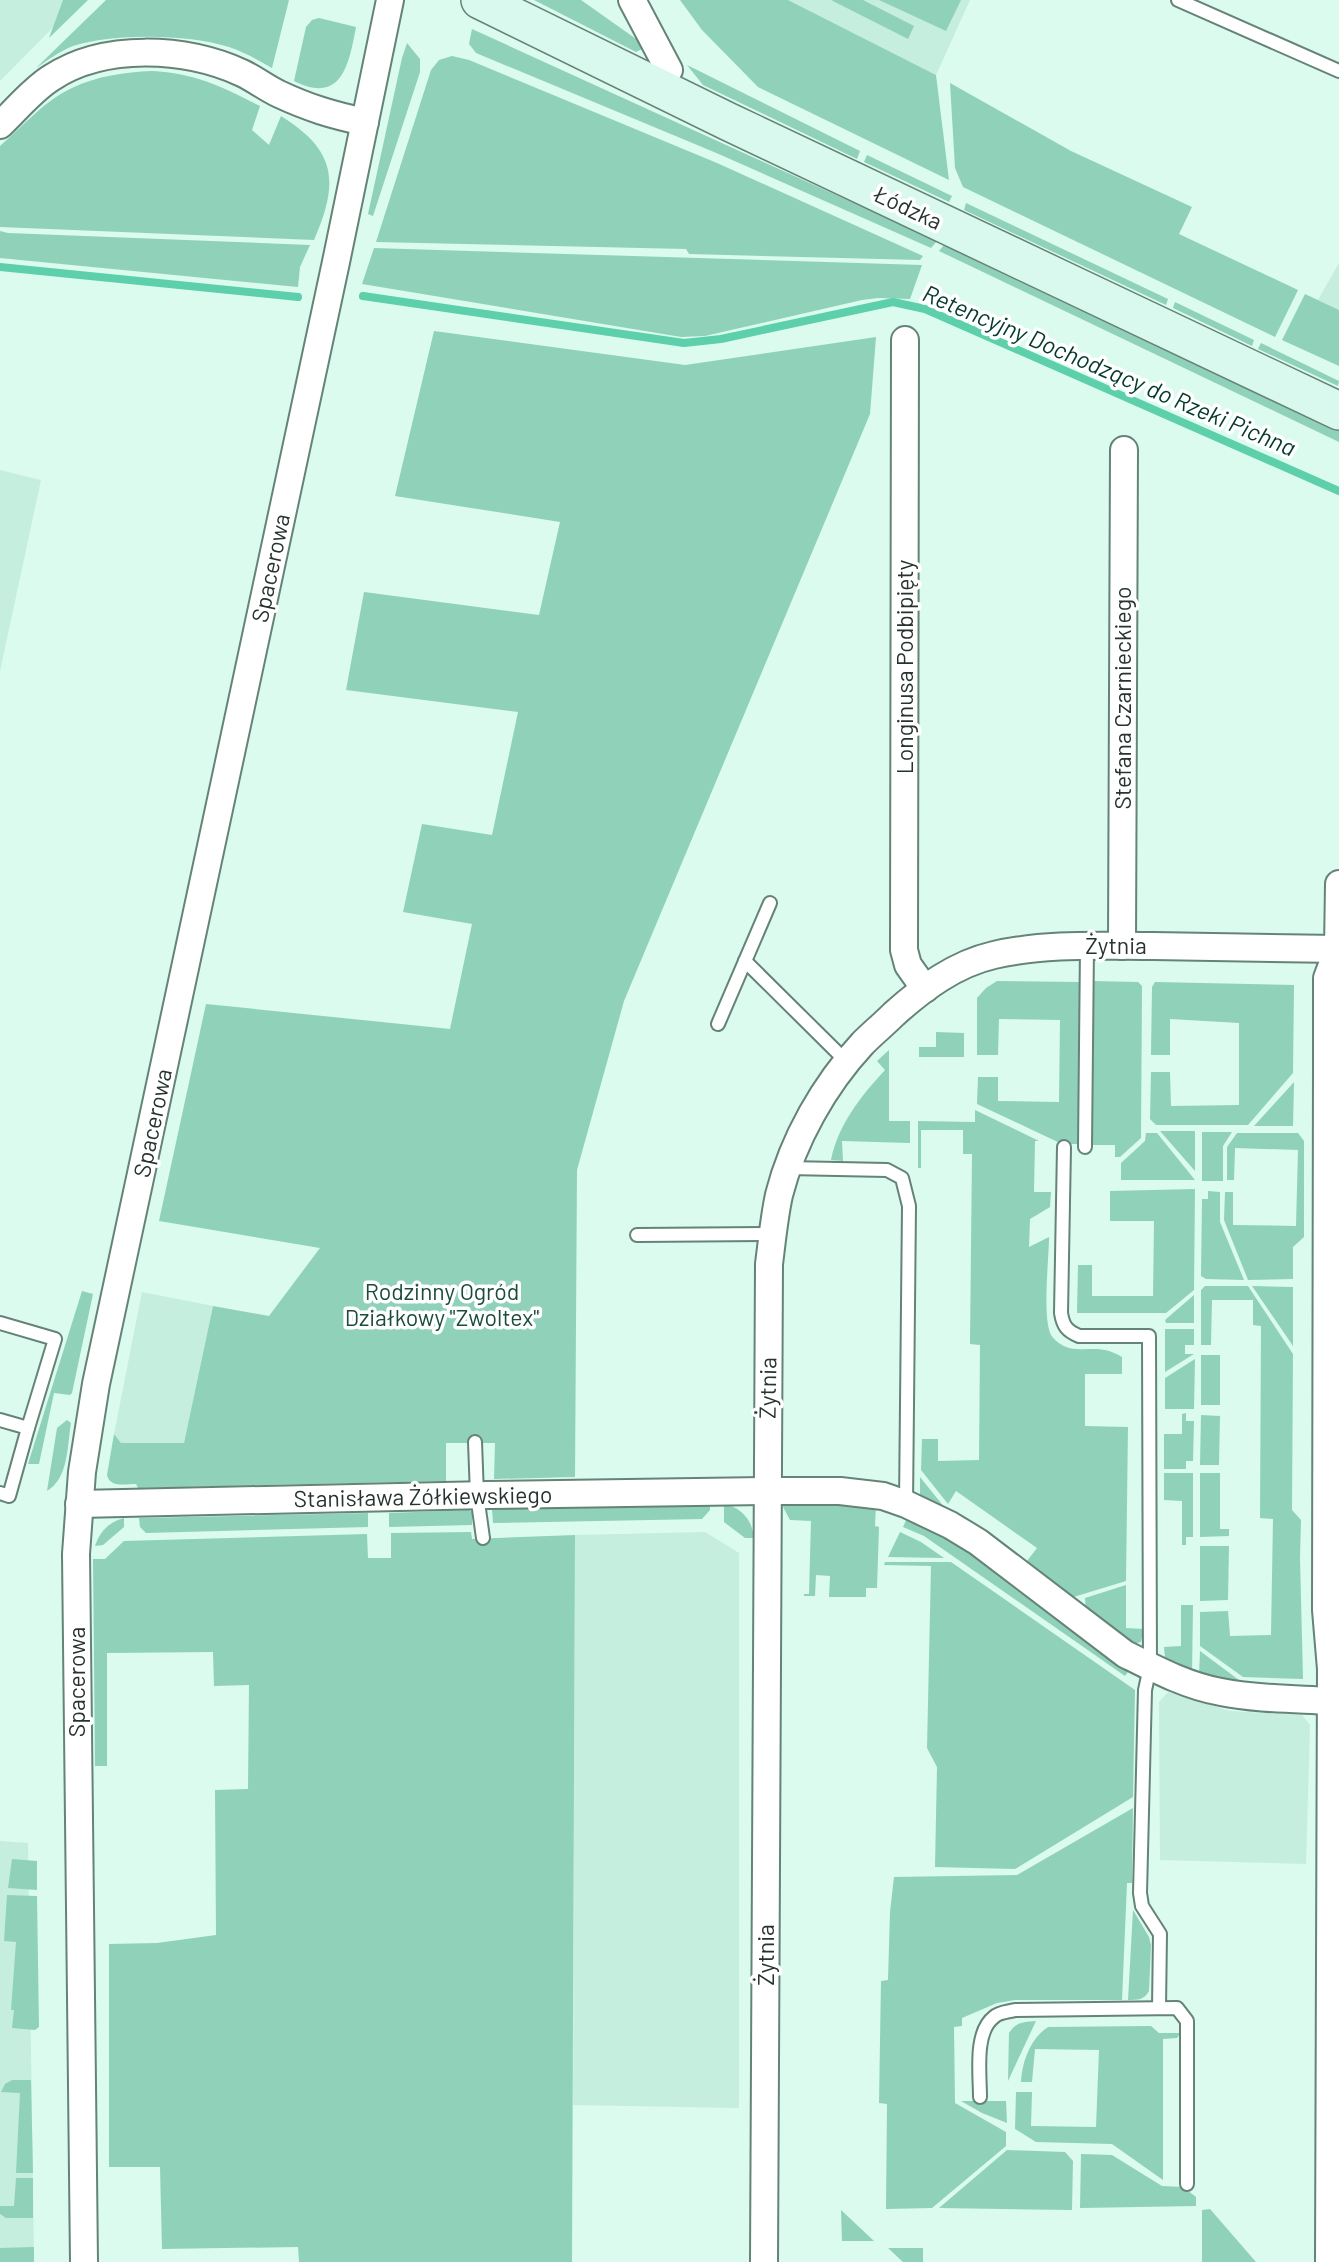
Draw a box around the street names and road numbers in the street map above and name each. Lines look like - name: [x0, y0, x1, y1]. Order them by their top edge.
- street label: Łódzka: [869, 179, 947, 235]
- street label: Spacerowa: [245, 511, 295, 625]
- street label: Longinusa Podbipięty: [890, 559, 918, 774]
- street label: Stefana Czarnieckiego: [1108, 586, 1136, 810]
- street label: Żytnia: [1085, 931, 1147, 959]
- street label: Spacerowa: [127, 1066, 177, 1180]
- street label: Żytnia: [752, 1357, 782, 1419]
- street label: Stanisława Żółkiewskiego: [293, 1480, 553, 1512]
- street label: Spacerowa: [62, 1627, 90, 1737]
- street label: Żytnia: [751, 1924, 779, 1986]

